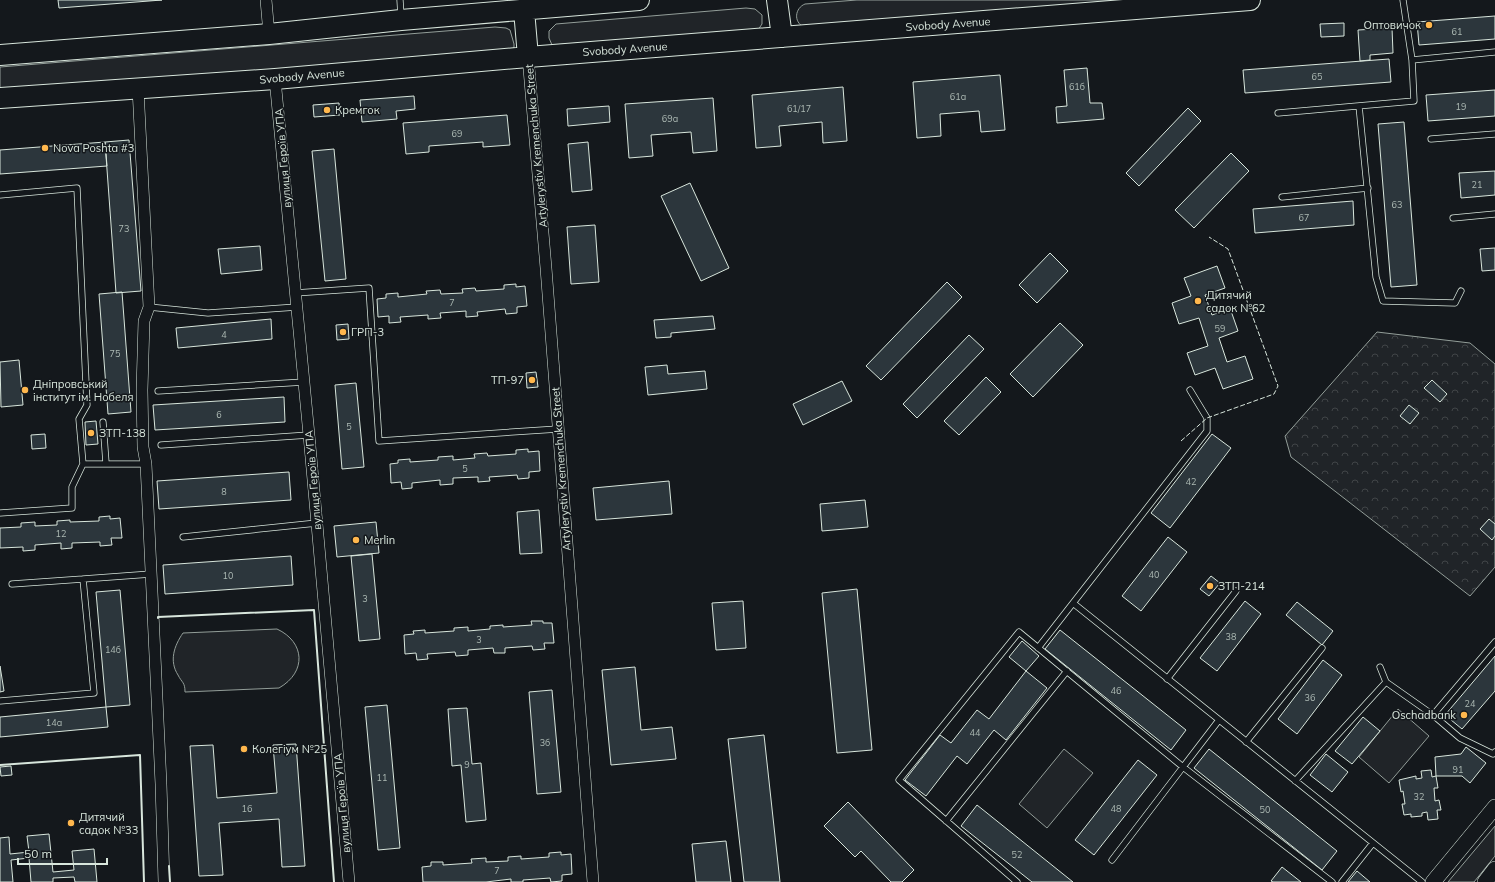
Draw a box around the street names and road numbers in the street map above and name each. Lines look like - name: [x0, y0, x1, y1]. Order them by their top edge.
- street label: Svobody Avenue: [905, 14, 991, 34]
- street label: Svobody Avenue: [582, 39, 668, 59]
- street label: Artylerystiv Kremenchuka Street: [522, 64, 550, 228]
- street label: Svobody Avenue: [259, 65, 345, 87]
- street label: вулиця Героїв УПА: [272, 108, 294, 208]
- street label: Artylerystiv Kremenchuka Street: [548, 387, 574, 551]
- street label: вулиця Героїв УПА: [302, 430, 324, 530]
- street label: вулиця Героїв УПА: [331, 753, 353, 853]

